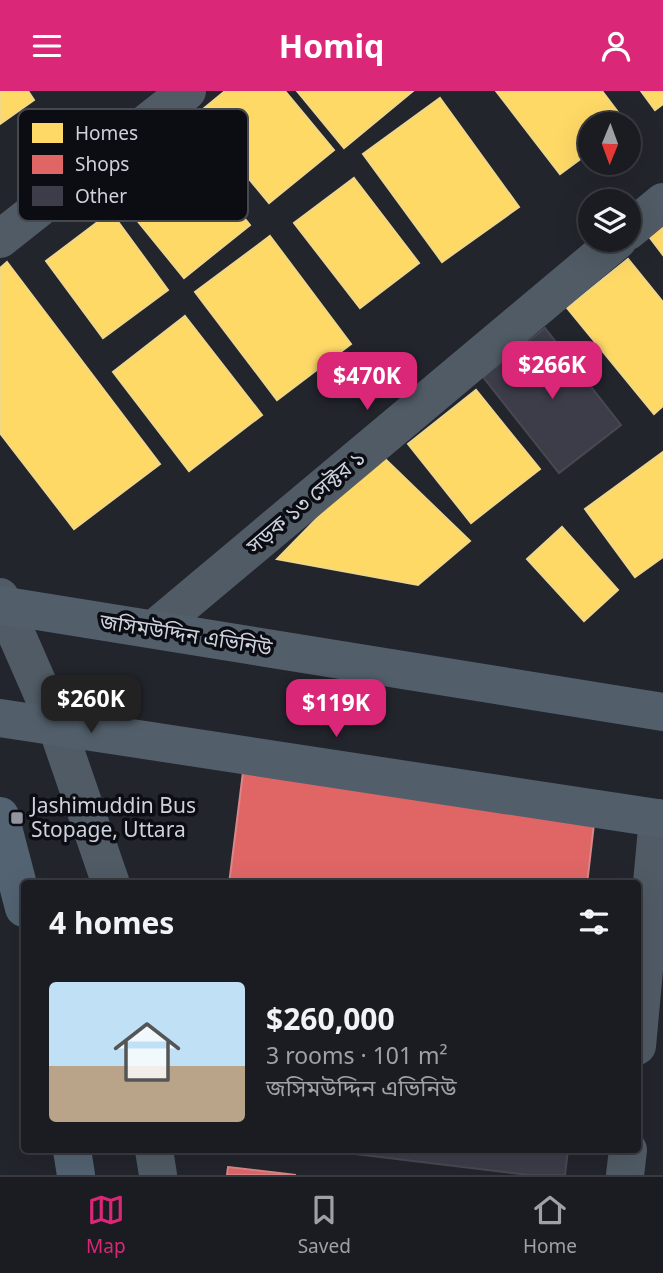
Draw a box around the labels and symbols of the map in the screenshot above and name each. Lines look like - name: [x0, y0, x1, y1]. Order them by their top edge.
- legend: [18, 109, 248, 221]
- north arrow: [578, 112, 640, 175]
- text: Homes: [75, 120, 138, 146]
- text: Shops: [75, 151, 129, 177]
- text: Other: [75, 183, 127, 209]
- pin: $266K: [503, 341, 601, 401]
- pin: $470K: [318, 353, 416, 412]
- street label: সড়ক ১৩ সেক্টর ১: [239, 443, 371, 560]
- street label: জসিমউদ্দিন এভিনিউ: [97, 606, 275, 662]
- pin: $260K: [42, 675, 140, 735]
- pin: $119K: [287, 679, 385, 739]
- place label: Jashimuddin Bus Stopage, Uttara: [29, 791, 196, 843]
- marker: Jashimuddin Bus Stopage, Uttara: [9, 810, 25, 826]

